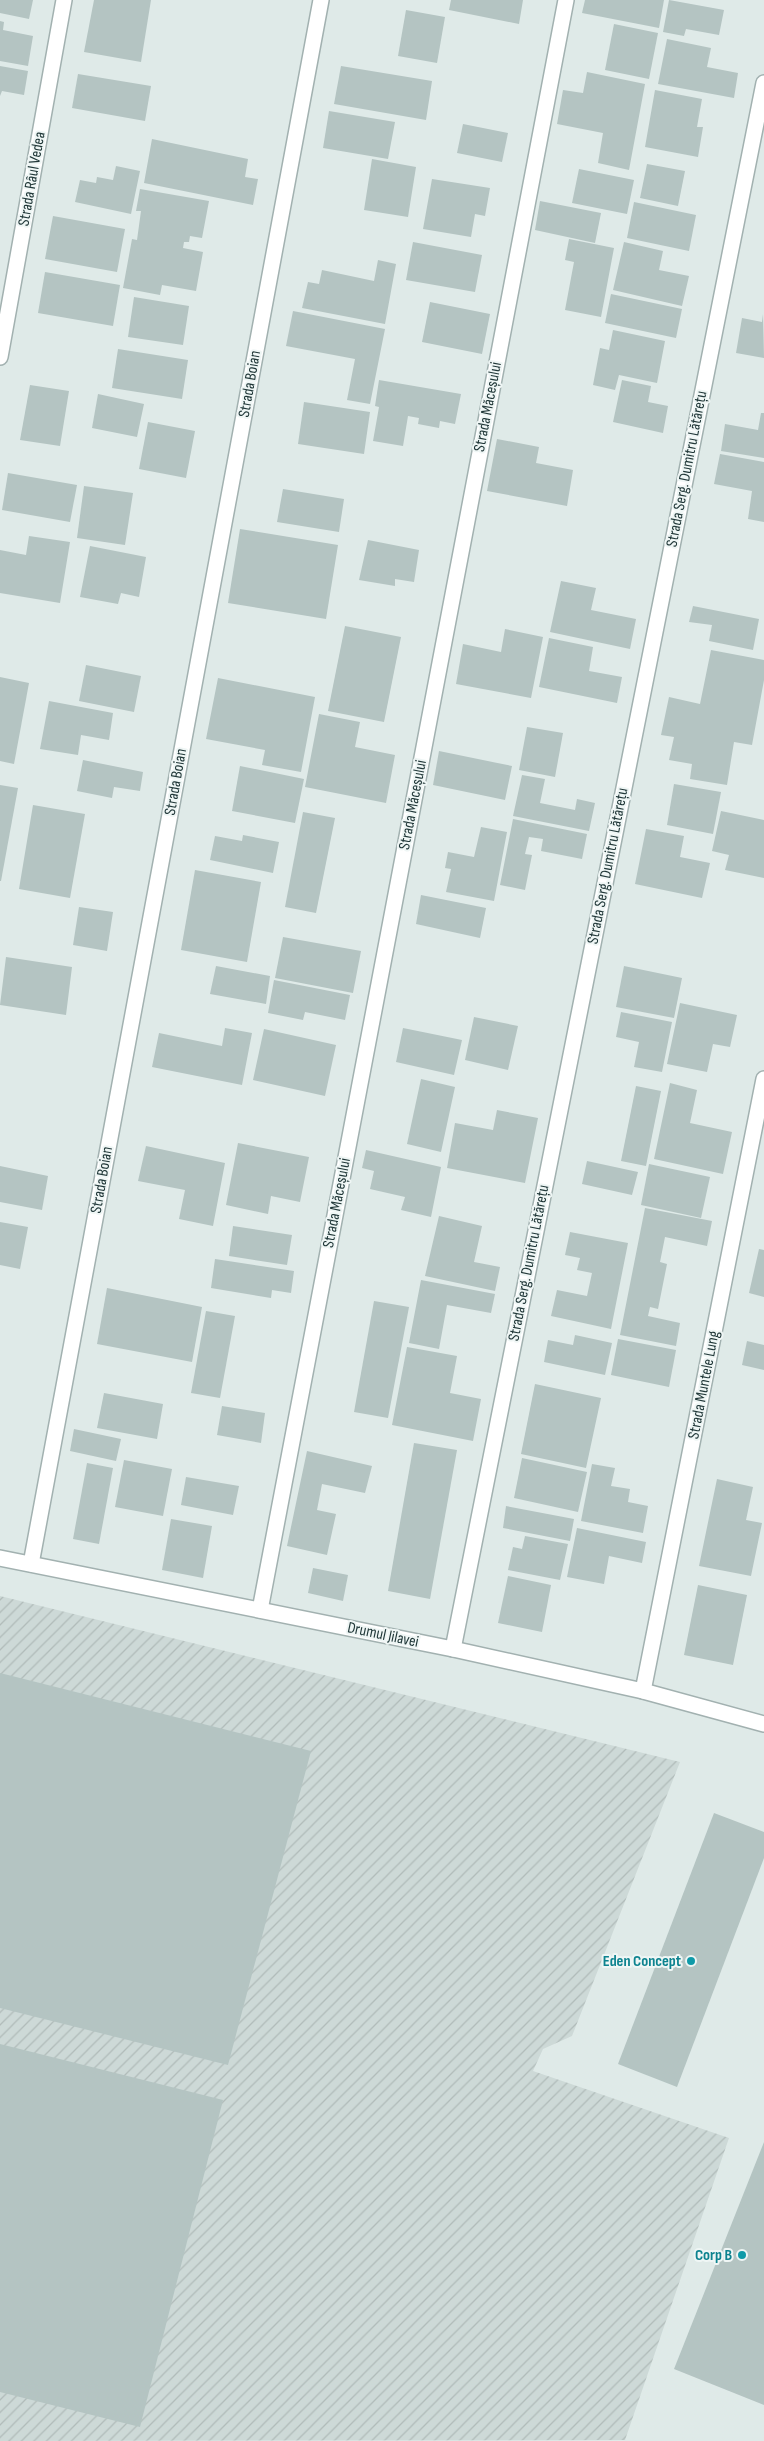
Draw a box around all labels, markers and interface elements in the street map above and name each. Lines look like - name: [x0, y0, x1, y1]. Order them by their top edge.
- street label: Strada Râul Vedea: [14, 130, 50, 228]
- street label: Strada Boian: [235, 349, 265, 419]
- street label: Strada Măceșului: [470, 360, 506, 454]
- street label: Strada Serg. Dumitru Lătărețu: [663, 389, 711, 549]
- street label: Strada Boian: [161, 747, 191, 817]
- street label: Strada Măceșului: [395, 758, 431, 852]
- street label: Strada Serg. Dumitru Lătărețu: [584, 786, 632, 946]
- street label: Strada Boian: [87, 1145, 117, 1215]
- street label: Strada Măceșului: [319, 1156, 355, 1250]
- street label: Strada Serg. Dumitru Lătărețu: [505, 1183, 553, 1343]
- street label: Strada Muntele Lung: [684, 1329, 724, 1441]
- street label: Drumul Jilavei: [346, 1618, 420, 1652]
- place label: Eden Concept: [603, 1952, 681, 1971]
- marker: Eden Concept: [685, 1955, 697, 1967]
- place label: Corp B: [695, 2246, 732, 2265]
- marker: Corp B: [736, 2249, 748, 2261]

